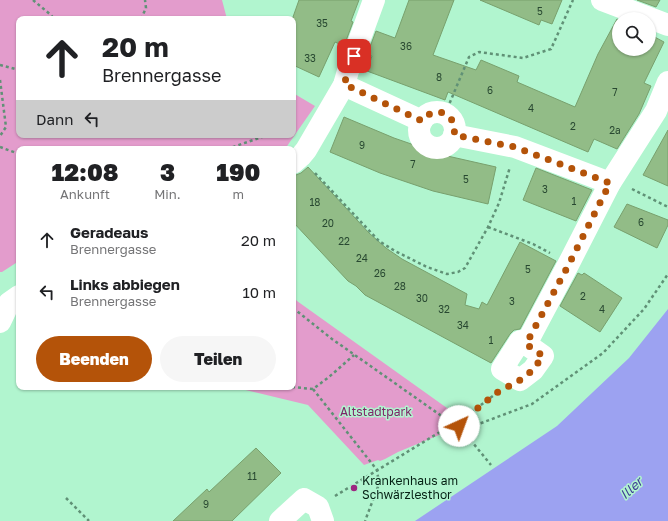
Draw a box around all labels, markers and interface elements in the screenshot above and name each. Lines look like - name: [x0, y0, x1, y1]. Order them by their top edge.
- house number: 5: [537, 5, 543, 17]
- map controls: [612, 12, 656, 56]
- button: search: [612, 12, 656, 56]
- house number: 35: [316, 17, 328, 29]
- text: 20 m: [102, 30, 169, 63]
- icon: ahead: [36, 32, 88, 84]
- pin: [337, 39, 371, 73]
- house number: 36: [400, 40, 412, 52]
- icon: arrive: [343, 45, 365, 67]
- house number: 33: [304, 52, 316, 64]
- text: Brennergasse: [102, 64, 222, 86]
- house number: 8: [436, 71, 442, 83]
- house number: 6: [487, 84, 493, 96]
- house number: 7: [612, 86, 618, 98]
- house number: 4: [528, 102, 534, 114]
- icon: left: [81, 108, 103, 130]
- text: Dann: [36, 110, 73, 128]
- house number: 2: [570, 120, 576, 132]
- house number: 2a: [609, 124, 621, 136]
- house number: 9: [359, 139, 365, 151]
- text: 12:08: [52, 157, 119, 186]
- text: 3: [160, 157, 175, 186]
- text: 190: [216, 157, 260, 186]
- house number: 7: [410, 158, 416, 170]
- house number: 5: [463, 173, 469, 185]
- house number: 3: [542, 183, 548, 195]
- text: Ankunft: [60, 186, 110, 202]
- text: Min.: [154, 186, 181, 202]
- text: m: [233, 186, 244, 202]
- house number: 1: [572, 195, 577, 207]
- house number: 18: [310, 196, 320, 208]
- house number: 6: [638, 216, 644, 228]
- house number: 20: [322, 217, 334, 229]
- text: Geradeaus: [70, 223, 148, 241]
- icon: ahead: [36, 229, 58, 251]
- text: 20 m: [241, 231, 276, 249]
- house number: 22: [338, 235, 350, 247]
- text: Brennergasse: [70, 241, 156, 257]
- house number: 24: [356, 252, 368, 264]
- house number: 5: [525, 263, 531, 275]
- house number: 26: [374, 267, 386, 279]
- text: Links abbiegen: [70, 275, 180, 293]
- house number: 28: [394, 280, 406, 292]
- icon: left: [36, 281, 58, 303]
- text: 10 m: [242, 283, 276, 301]
- house number: 2: [580, 290, 586, 302]
- house number: 30: [416, 292, 428, 304]
- text: Brennergasse: [70, 293, 156, 309]
- house number: 3: [509, 295, 515, 307]
- house number: 32: [438, 303, 450, 315]
- house number: 4: [599, 303, 605, 315]
- house number: 34: [457, 319, 469, 331]
- house number: 1: [489, 334, 494, 346]
- button: Beenden: [36, 336, 152, 382]
- button: Teilen: [160, 336, 276, 382]
- park label: Altstadtpark: [340, 404, 412, 419]
- position arrow: [438, 405, 480, 447]
- house number: 11: [247, 470, 257, 482]
- water label: Iller: [616, 472, 647, 502]
- place label: Krankenhaus am Schwärzlesthor: [362, 473, 458, 502]
- marker: Krankenhaus am Schwärzlesthor: [349, 483, 359, 493]
- house number: 9: [203, 498, 209, 510]

